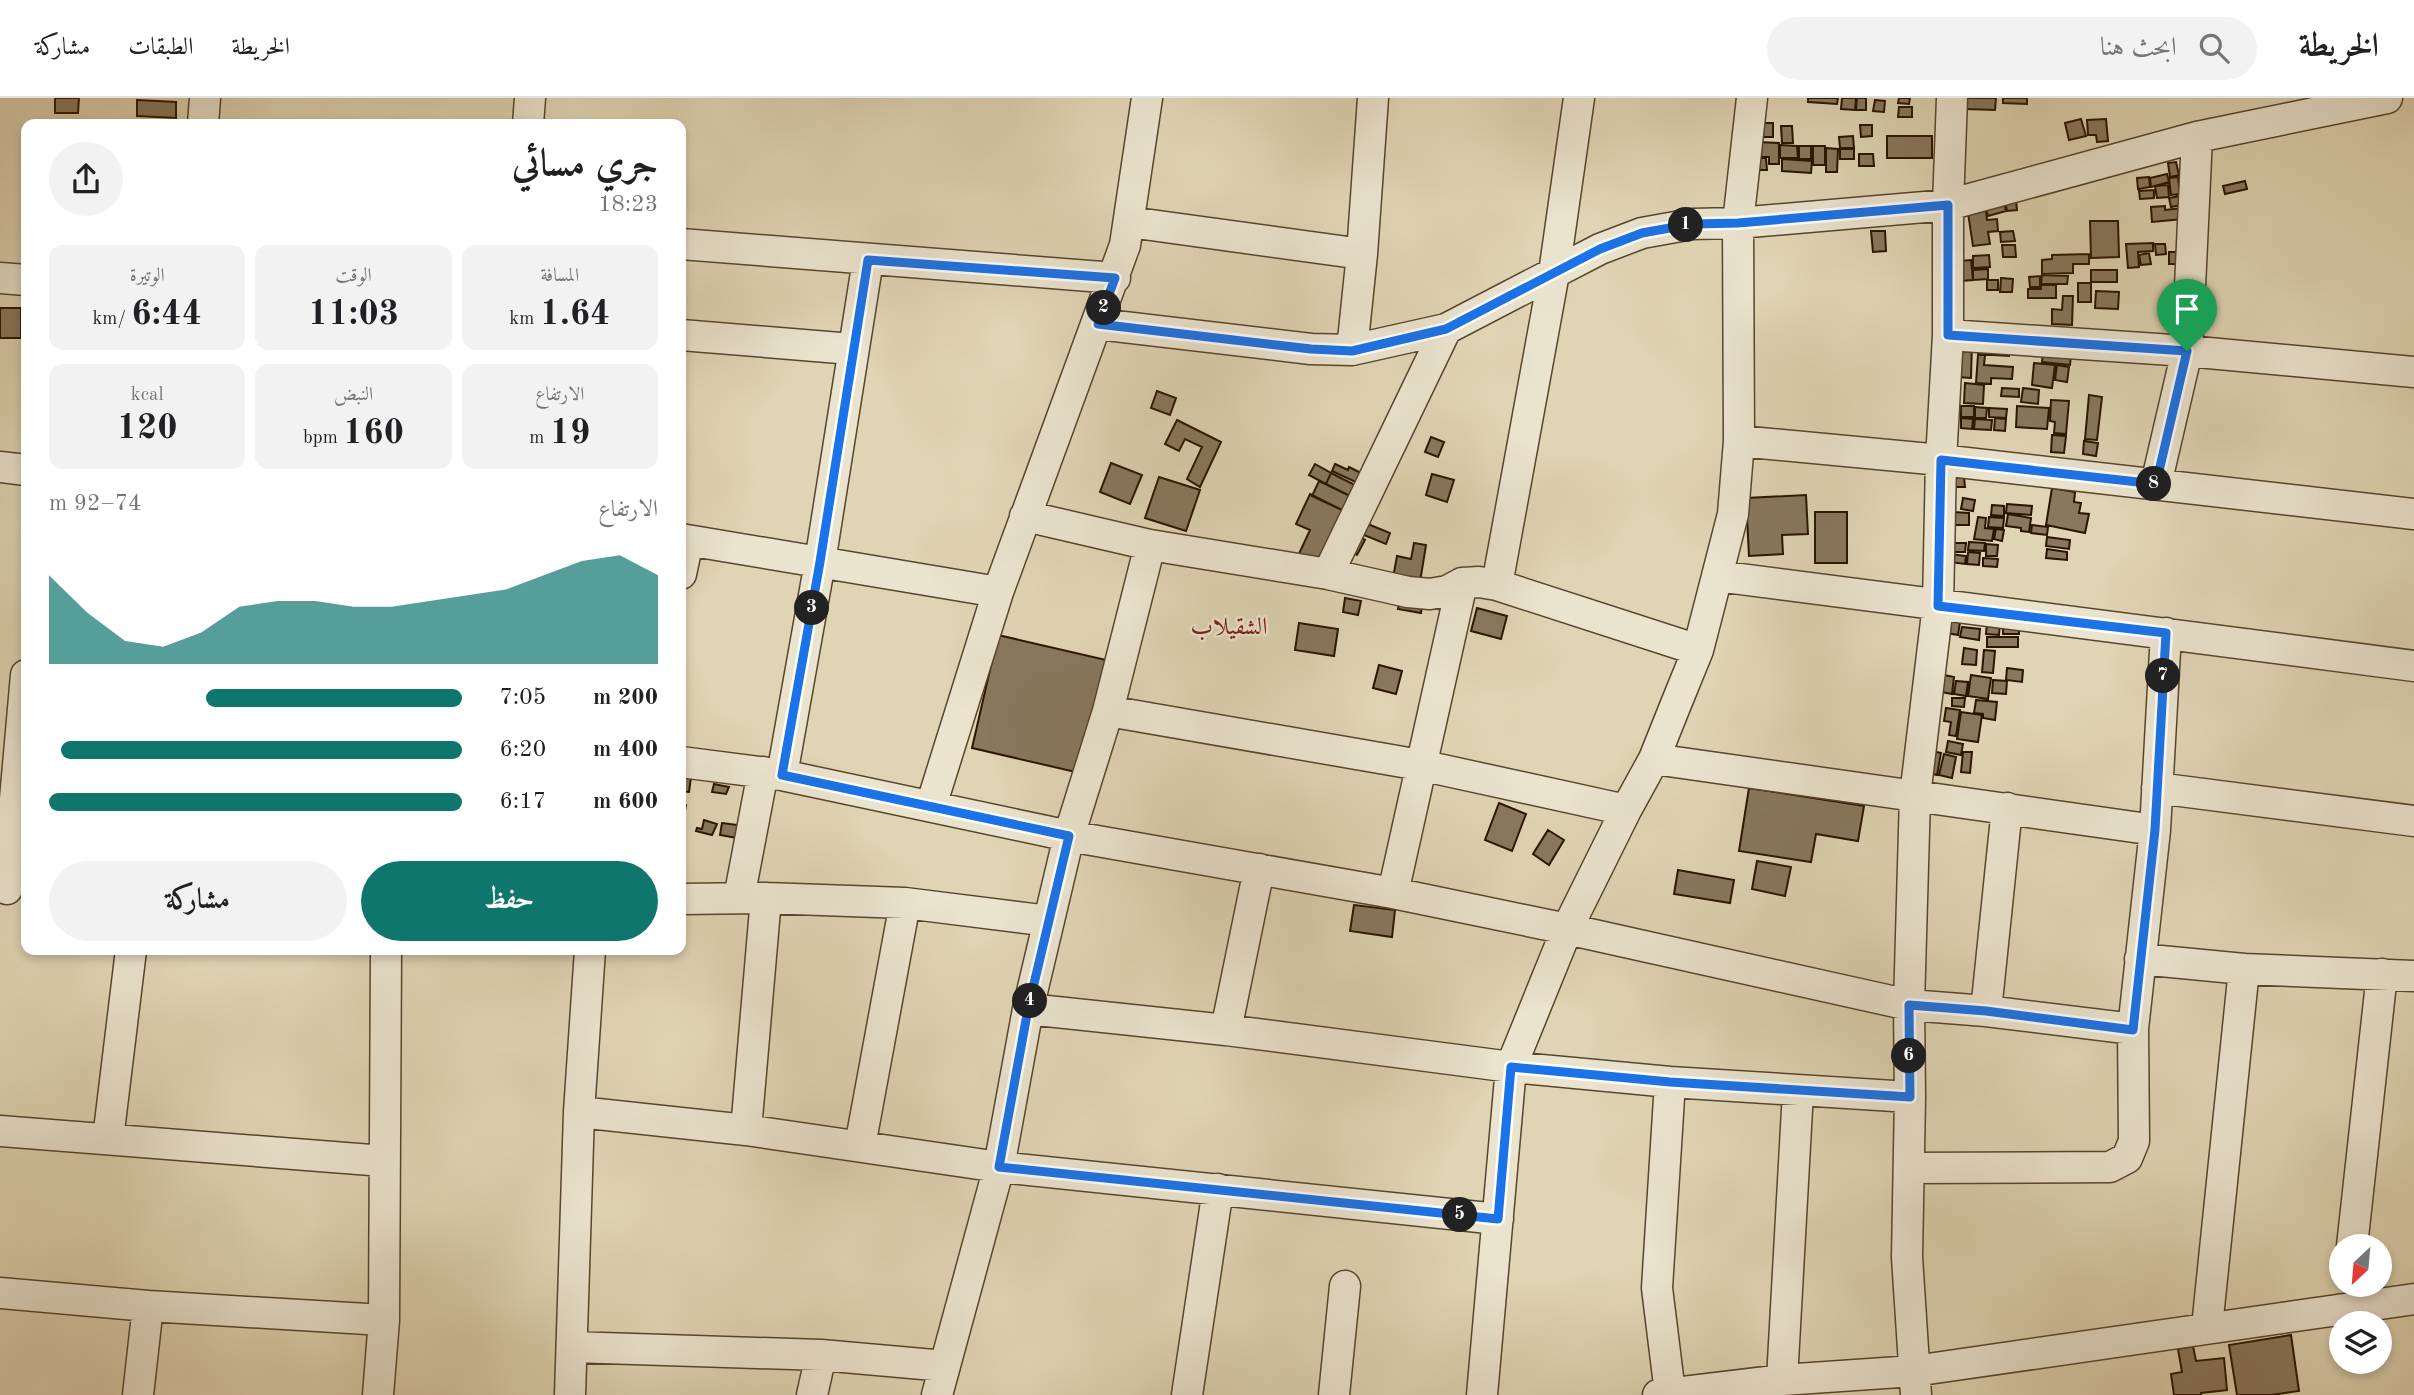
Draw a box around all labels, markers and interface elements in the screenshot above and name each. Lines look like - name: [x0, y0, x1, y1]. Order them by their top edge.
- search box: [1767, 17, 2257, 80]
- icon: search: [2195, 29, 2233, 67]
- text: الخريطة: [2299, 31, 2379, 64]
- text: ابحث هنا: [2100, 35, 2177, 61]
- text: مشاركة: [35, 36, 90, 60]
- text: الطبقات: [128, 36, 194, 60]
- text: الخريطة: [232, 36, 290, 60]
- button: share: [49, 142, 123, 216]
- text: جري مسائي: [512, 146, 658, 184]
- text: 18:23: [598, 193, 658, 216]
- pin: 1: [1668, 208, 1704, 242]
- text: 1: [1680, 215, 1691, 234]
- text: الوتيرة: [130, 267, 165, 286]
- text: الوقت: [335, 267, 372, 286]
- text: المسافة: [540, 267, 579, 286]
- pin: [2157, 279, 2217, 351]
- pin: 2: [1086, 290, 1122, 326]
- icon: arrive: [2168, 290, 2206, 328]
- text: 6:44: [131, 297, 202, 332]
- text: 11:03: [308, 297, 399, 332]
- text: 1.64: [540, 297, 610, 332]
- text: 2: [1098, 298, 1109, 317]
- text: /km: [92, 310, 131, 329]
- text: km: [509, 310, 540, 329]
- text: kcal: [131, 386, 164, 405]
- text: النبض: [334, 386, 373, 405]
- text: الارتفاع: [535, 386, 584, 405]
- text: 120: [117, 411, 178, 446]
- text: 160: [343, 416, 404, 451]
- text: 19: [550, 416, 590, 451]
- text: bpm: [303, 429, 343, 448]
- text: m: [529, 429, 550, 448]
- pin: 8: [2136, 466, 2172, 502]
- text: 8: [2148, 474, 2159, 493]
- text: 74–92 m: [49, 492, 141, 515]
- text: الارتفاع: [598, 498, 658, 521]
- pin: 3: [794, 590, 830, 626]
- text: 3: [806, 598, 817, 617]
- district label: الشقيلاب: [1191, 616, 1267, 641]
- pin: 7: [2146, 658, 2180, 694]
- text: 7: [2157, 666, 2168, 685]
- text: 7:05: [500, 686, 546, 709]
- text: 200 m: [593, 686, 658, 709]
- text: 6:20: [500, 738, 546, 761]
- text: 400 m: [593, 738, 658, 761]
- text: 6:17: [500, 790, 546, 813]
- text: 600 m: [593, 790, 658, 813]
- button: مشاركة: [49, 861, 347, 941]
- button: حفظ: [361, 861, 658, 941]
- pin: 4: [1012, 984, 1048, 1018]
- text: 4: [1024, 991, 1035, 1010]
- pin: 6: [1892, 1038, 1926, 1074]
- text: 6: [1903, 1046, 1914, 1065]
- pin: 5: [1442, 1198, 1478, 1232]
- text: 5: [1454, 1205, 1465, 1224]
- north arrow: [2329, 1234, 2392, 1297]
- map controls: [2329, 1234, 2392, 1374]
- button: layers: [2329, 1311, 2392, 1374]

